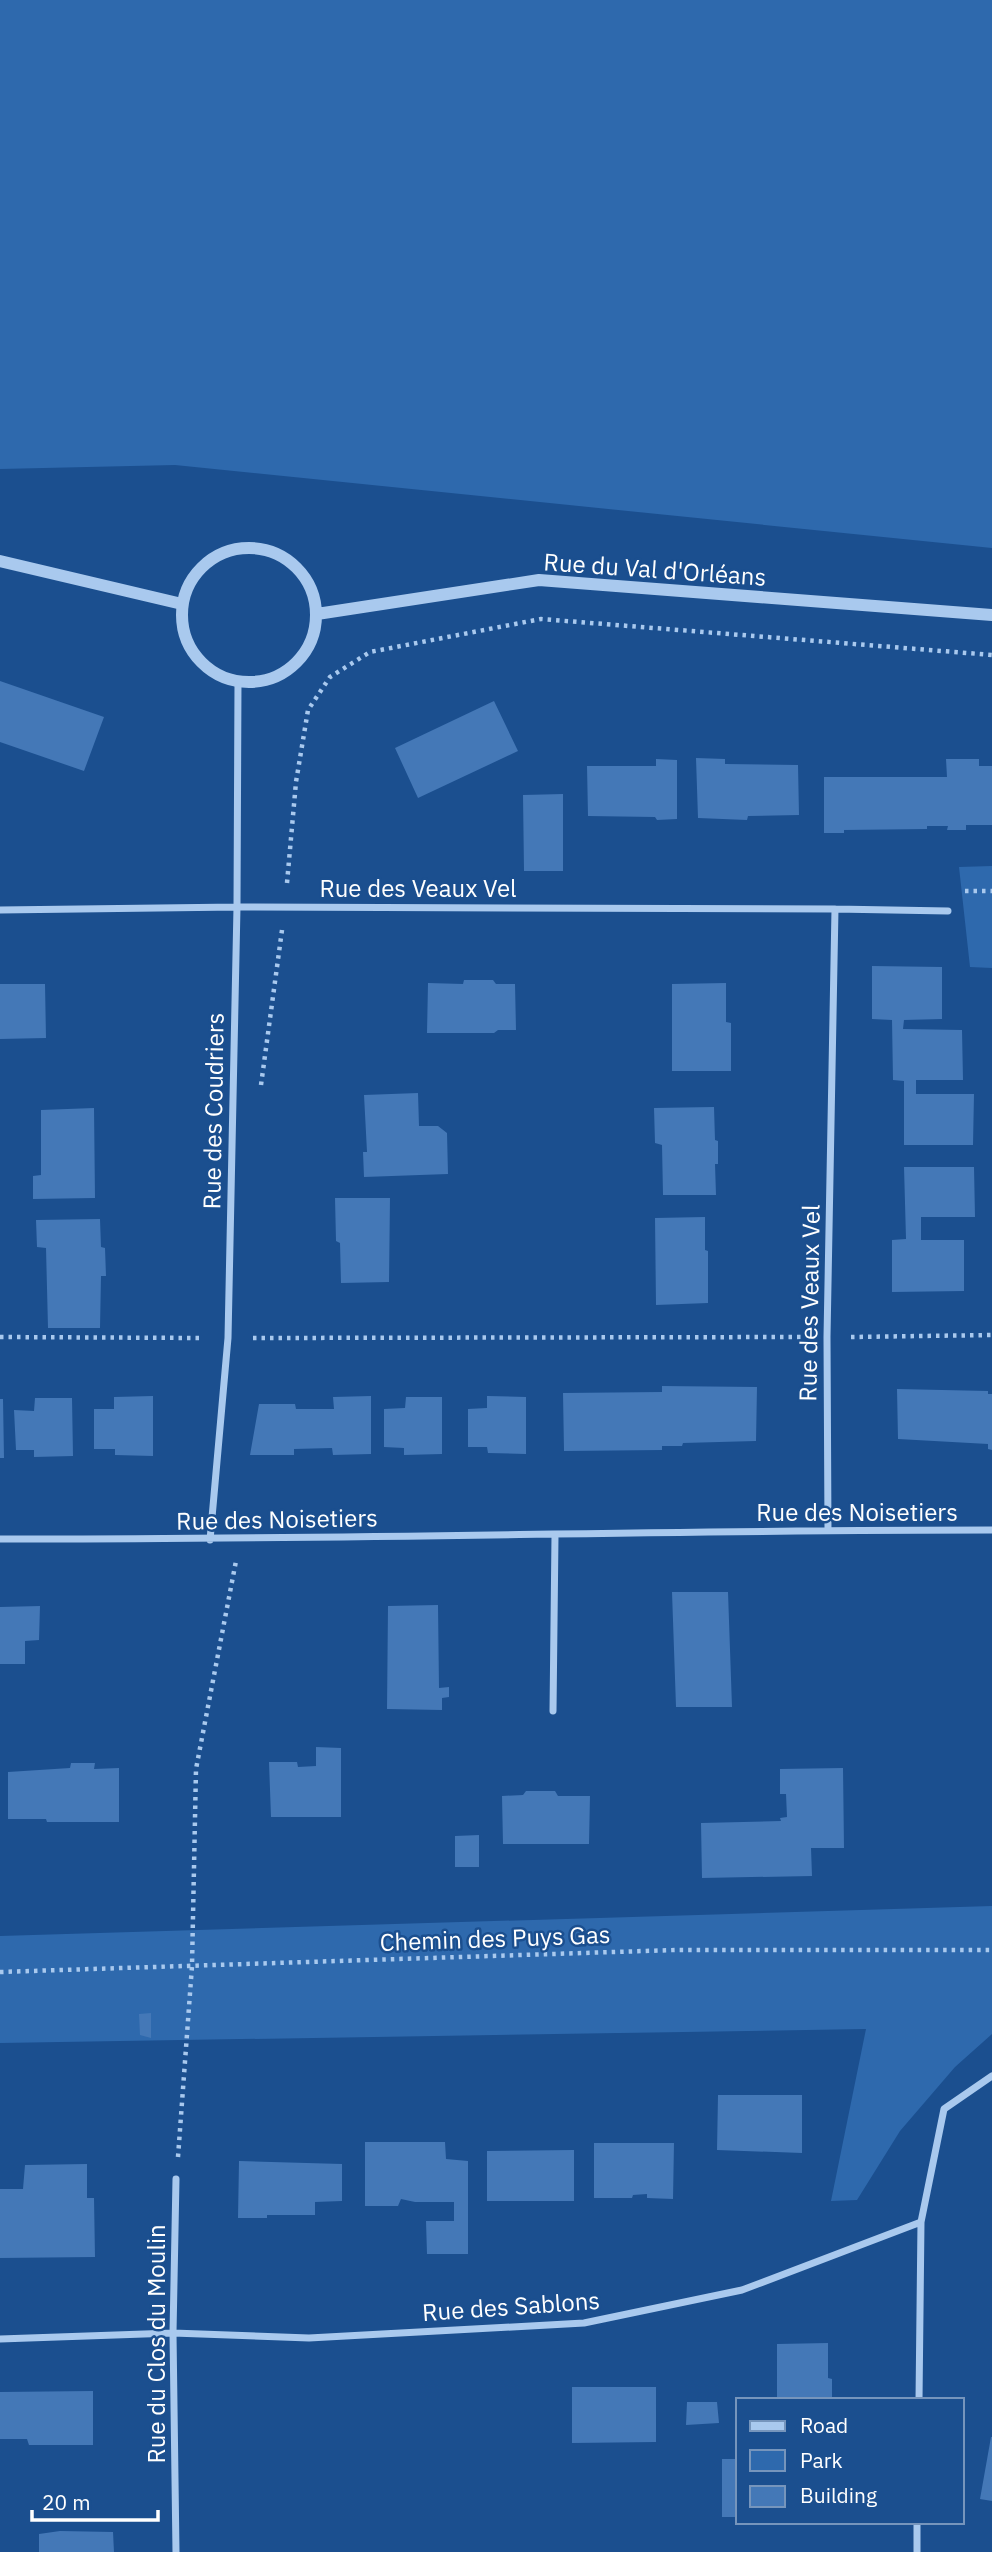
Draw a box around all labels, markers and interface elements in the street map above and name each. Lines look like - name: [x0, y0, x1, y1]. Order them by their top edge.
- street label: Rue du Val d'Orléans: [543, 545, 767, 593]
- street label: Rue des Veaux Vel: [319, 872, 517, 904]
- street label: Rue des Coudriers: [195, 1012, 231, 1210]
- street label: Rue des Veaux Vel: [791, 1204, 827, 1402]
- street label: Rue des Noisetiers: [756, 1496, 958, 1528]
- street label: Rue des Noisetiers: [176, 1501, 378, 1537]
- street label: Chemin des Puys Gas: [379, 1918, 611, 1958]
- street label: Rue du Clos du Moulin: [140, 2224, 172, 2464]
- street label: Rue des Sablons: [421, 2284, 601, 2328]
- legend: [736, 2398, 964, 2524]
- text: Road: [800, 2411, 848, 2439]
- text: Park: [800, 2446, 843, 2474]
- scale bar: [32, 2478, 158, 2522]
- text: Building: [800, 2481, 877, 2509]
- text: 20 m: [42, 2488, 91, 2516]

